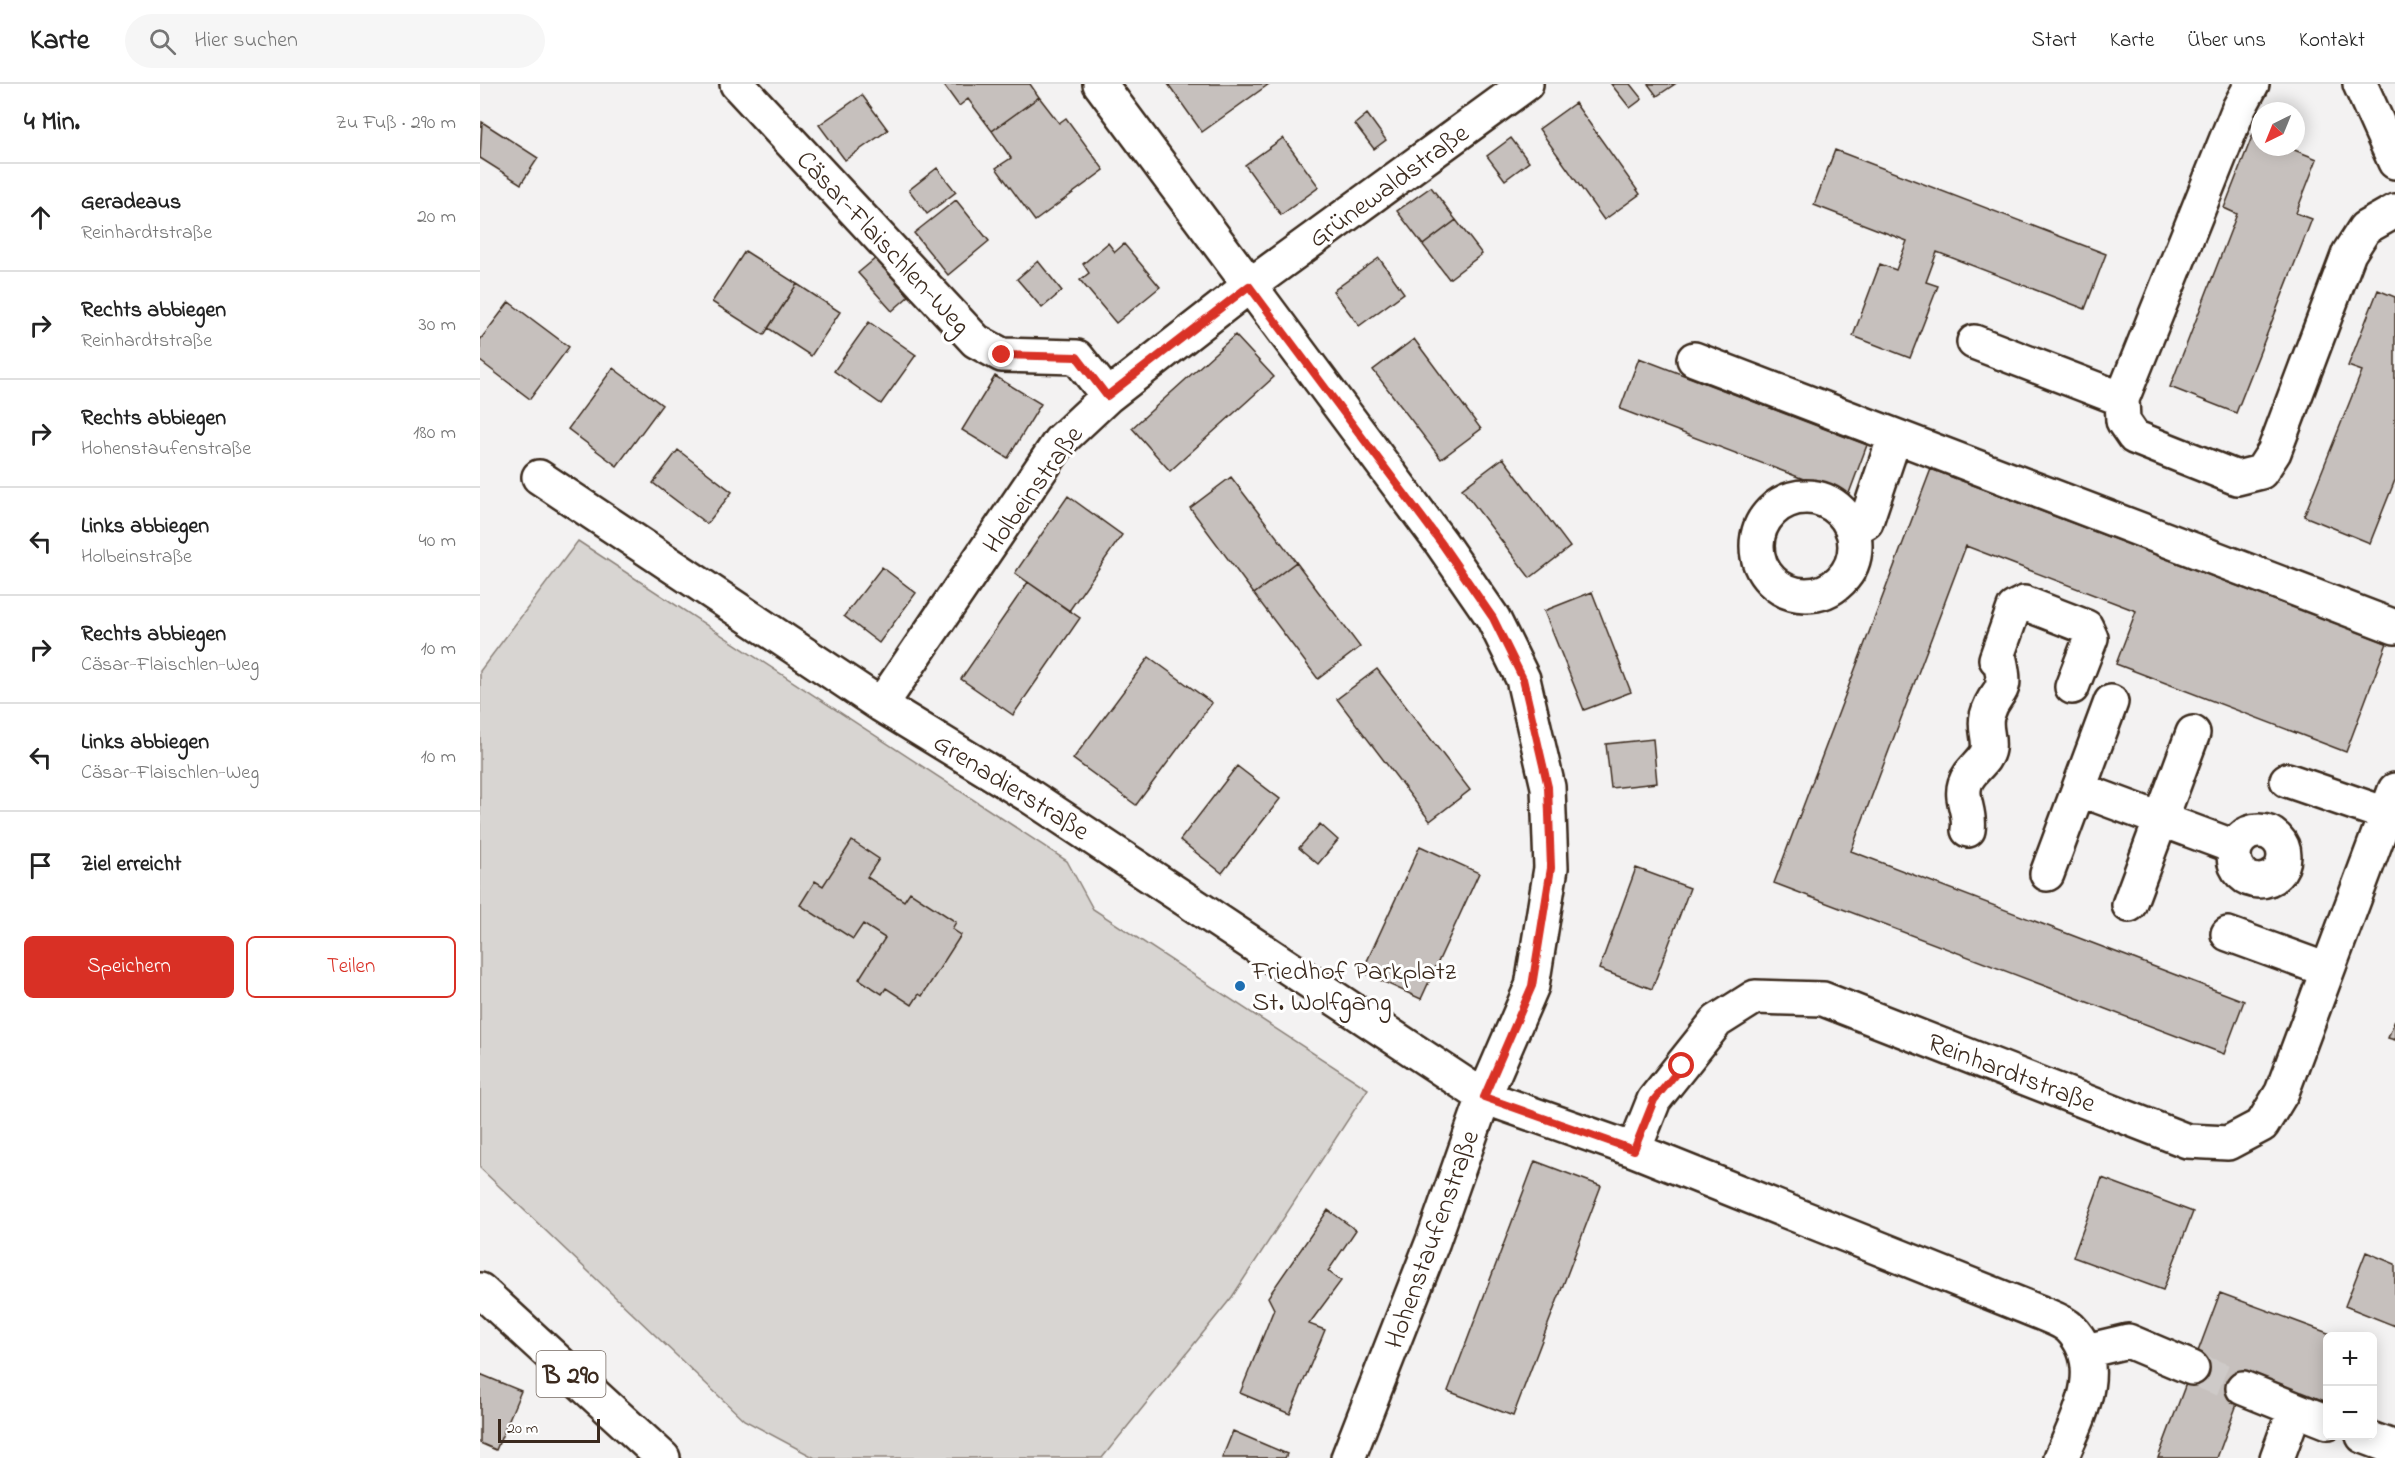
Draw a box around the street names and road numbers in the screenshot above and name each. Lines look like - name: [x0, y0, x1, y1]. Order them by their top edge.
- street label: Grünewaldstraße: [1301, 115, 1479, 259]
- street label: Cäsar-Flaischlen-Weg: [786, 142, 978, 345]
- street label: Holbeinstraße: [974, 418, 1094, 563]
- street label: Grenadierstraße: [925, 724, 1097, 852]
- street label: Reinhardtstraße: [1921, 1024, 2102, 1125]
- street label: Hohenstaufenstraße: [1376, 1124, 1491, 1355]
- road number: B 290: [536, 1351, 605, 1397]

